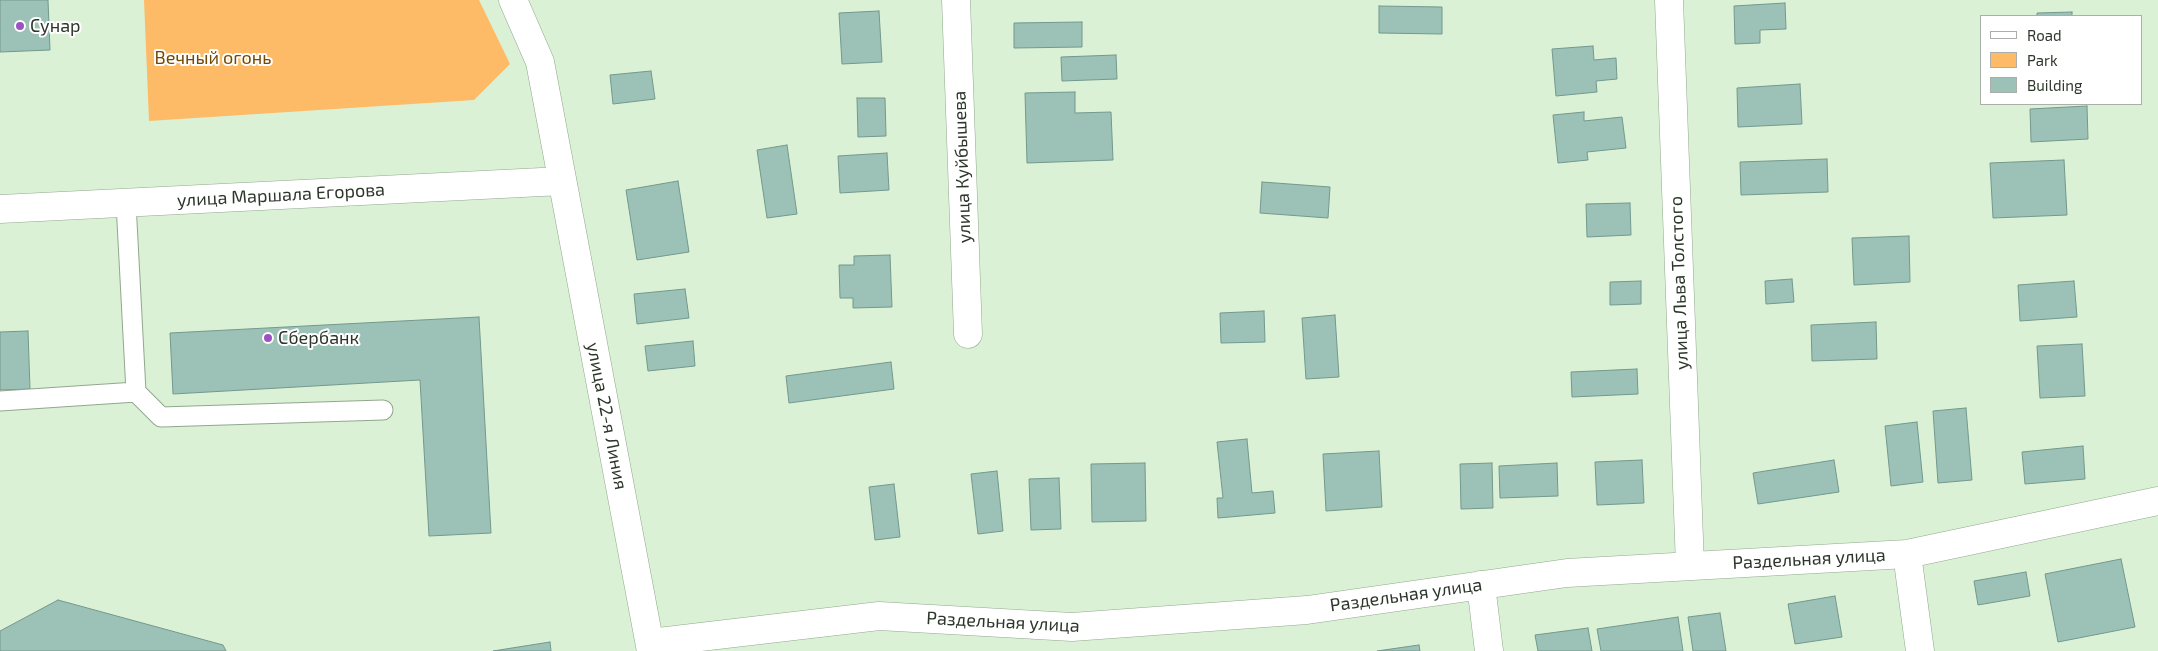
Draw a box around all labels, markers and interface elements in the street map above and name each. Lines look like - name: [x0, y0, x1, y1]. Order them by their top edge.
- place label: Сунар: [30, 15, 81, 37]
- legend: [1980, 15, 2143, 105]
- marker: Сунар: [14, 20, 26, 32]
- text: Road: [2027, 26, 2062, 44]
- park label: Вечный огонь: [155, 47, 271, 69]
- text: Park: [2027, 51, 2058, 69]
- text: Building: [2027, 76, 2082, 94]
- street label: улица Куйбышева: [949, 90, 975, 244]
- street label: улица Маршала Егорова: [176, 179, 386, 211]
- street label: улица Льва Толстого: [1665, 196, 1693, 370]
- place label: Сбербанк: [278, 327, 359, 349]
- marker: Сбербанк: [262, 332, 274, 344]
- street label: улица 22-я Линия: [582, 341, 632, 491]
- street label: Раздельная улица: [1732, 544, 1886, 574]
- street label: Раздельная улица: [1329, 574, 1483, 616]
- street label: Раздельная улица: [926, 607, 1080, 637]

